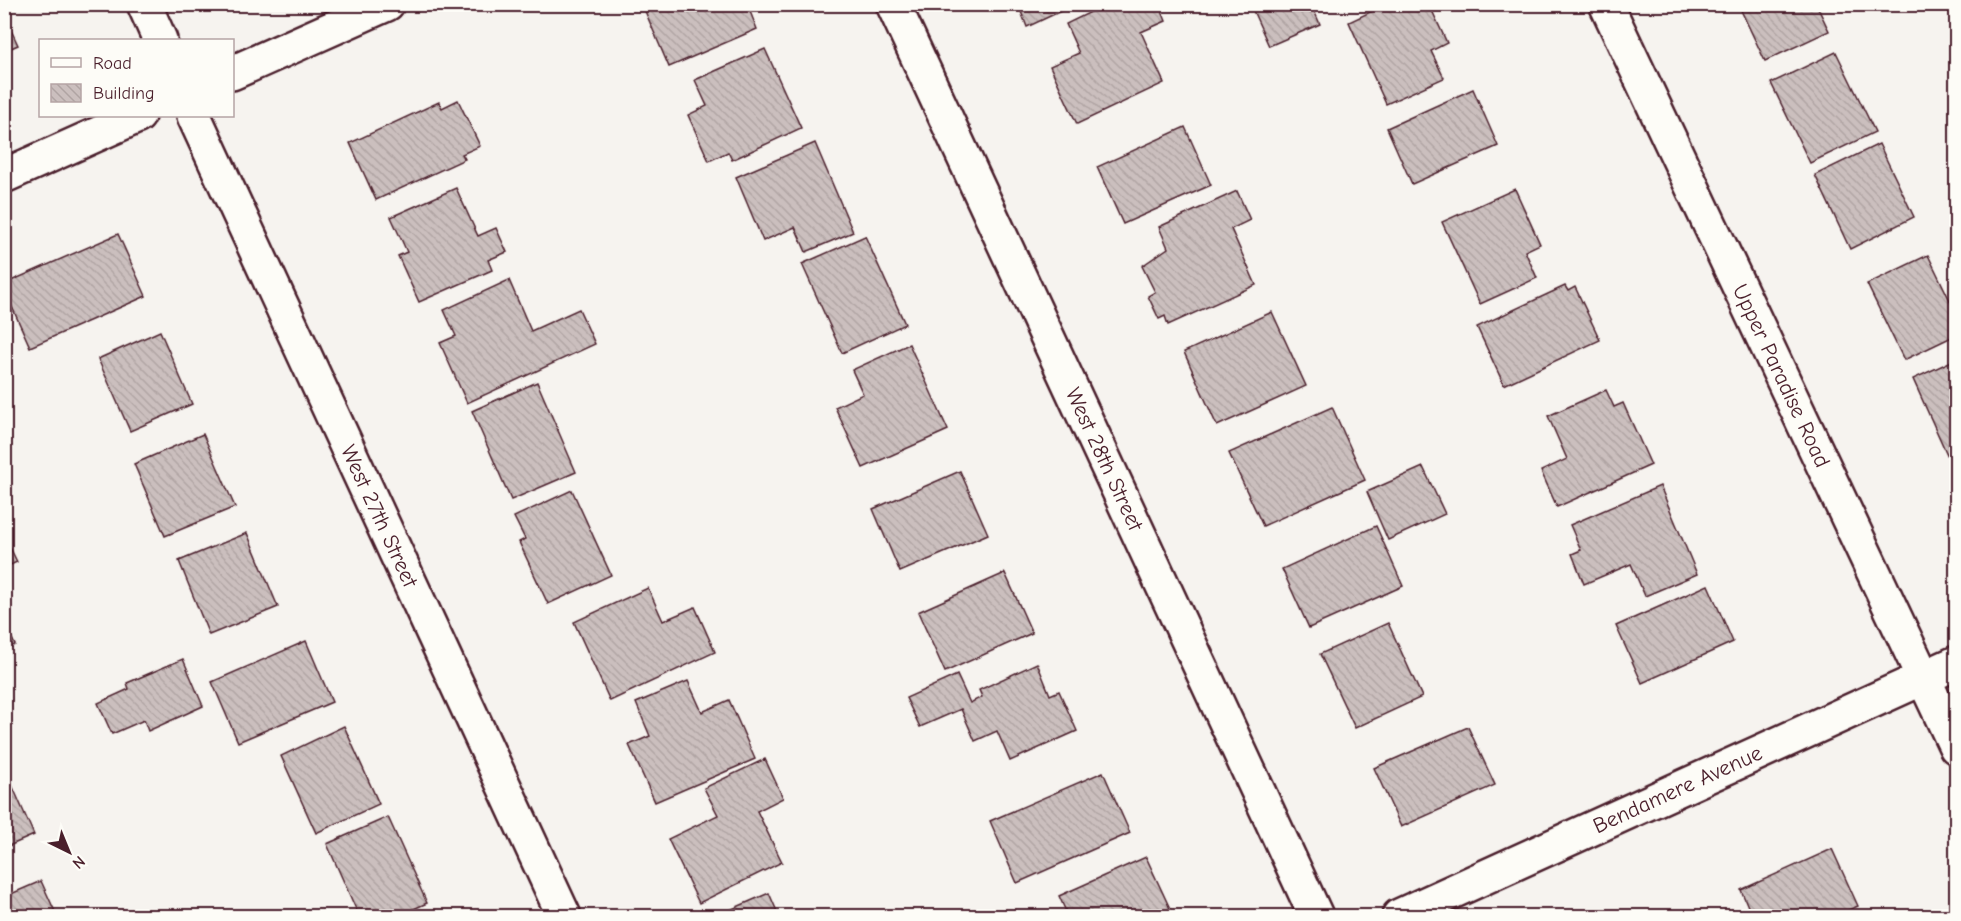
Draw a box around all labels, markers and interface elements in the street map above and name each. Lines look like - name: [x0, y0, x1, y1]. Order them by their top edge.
- legend: [39, 39, 234, 117]
- text: Road: [93, 53, 132, 74]
- text: Building: [93, 83, 155, 104]
- street label: Upper Paradise Road: [1727, 280, 1835, 472]
- street label: West 28th Street: [1060, 384, 1149, 536]
- street label: West 27th Street: [335, 441, 424, 592]
- street label: Bendamere Avenue: [1589, 740, 1766, 839]
- north arrow: [39, 822, 99, 882]
- text: N: [69, 852, 89, 872]

